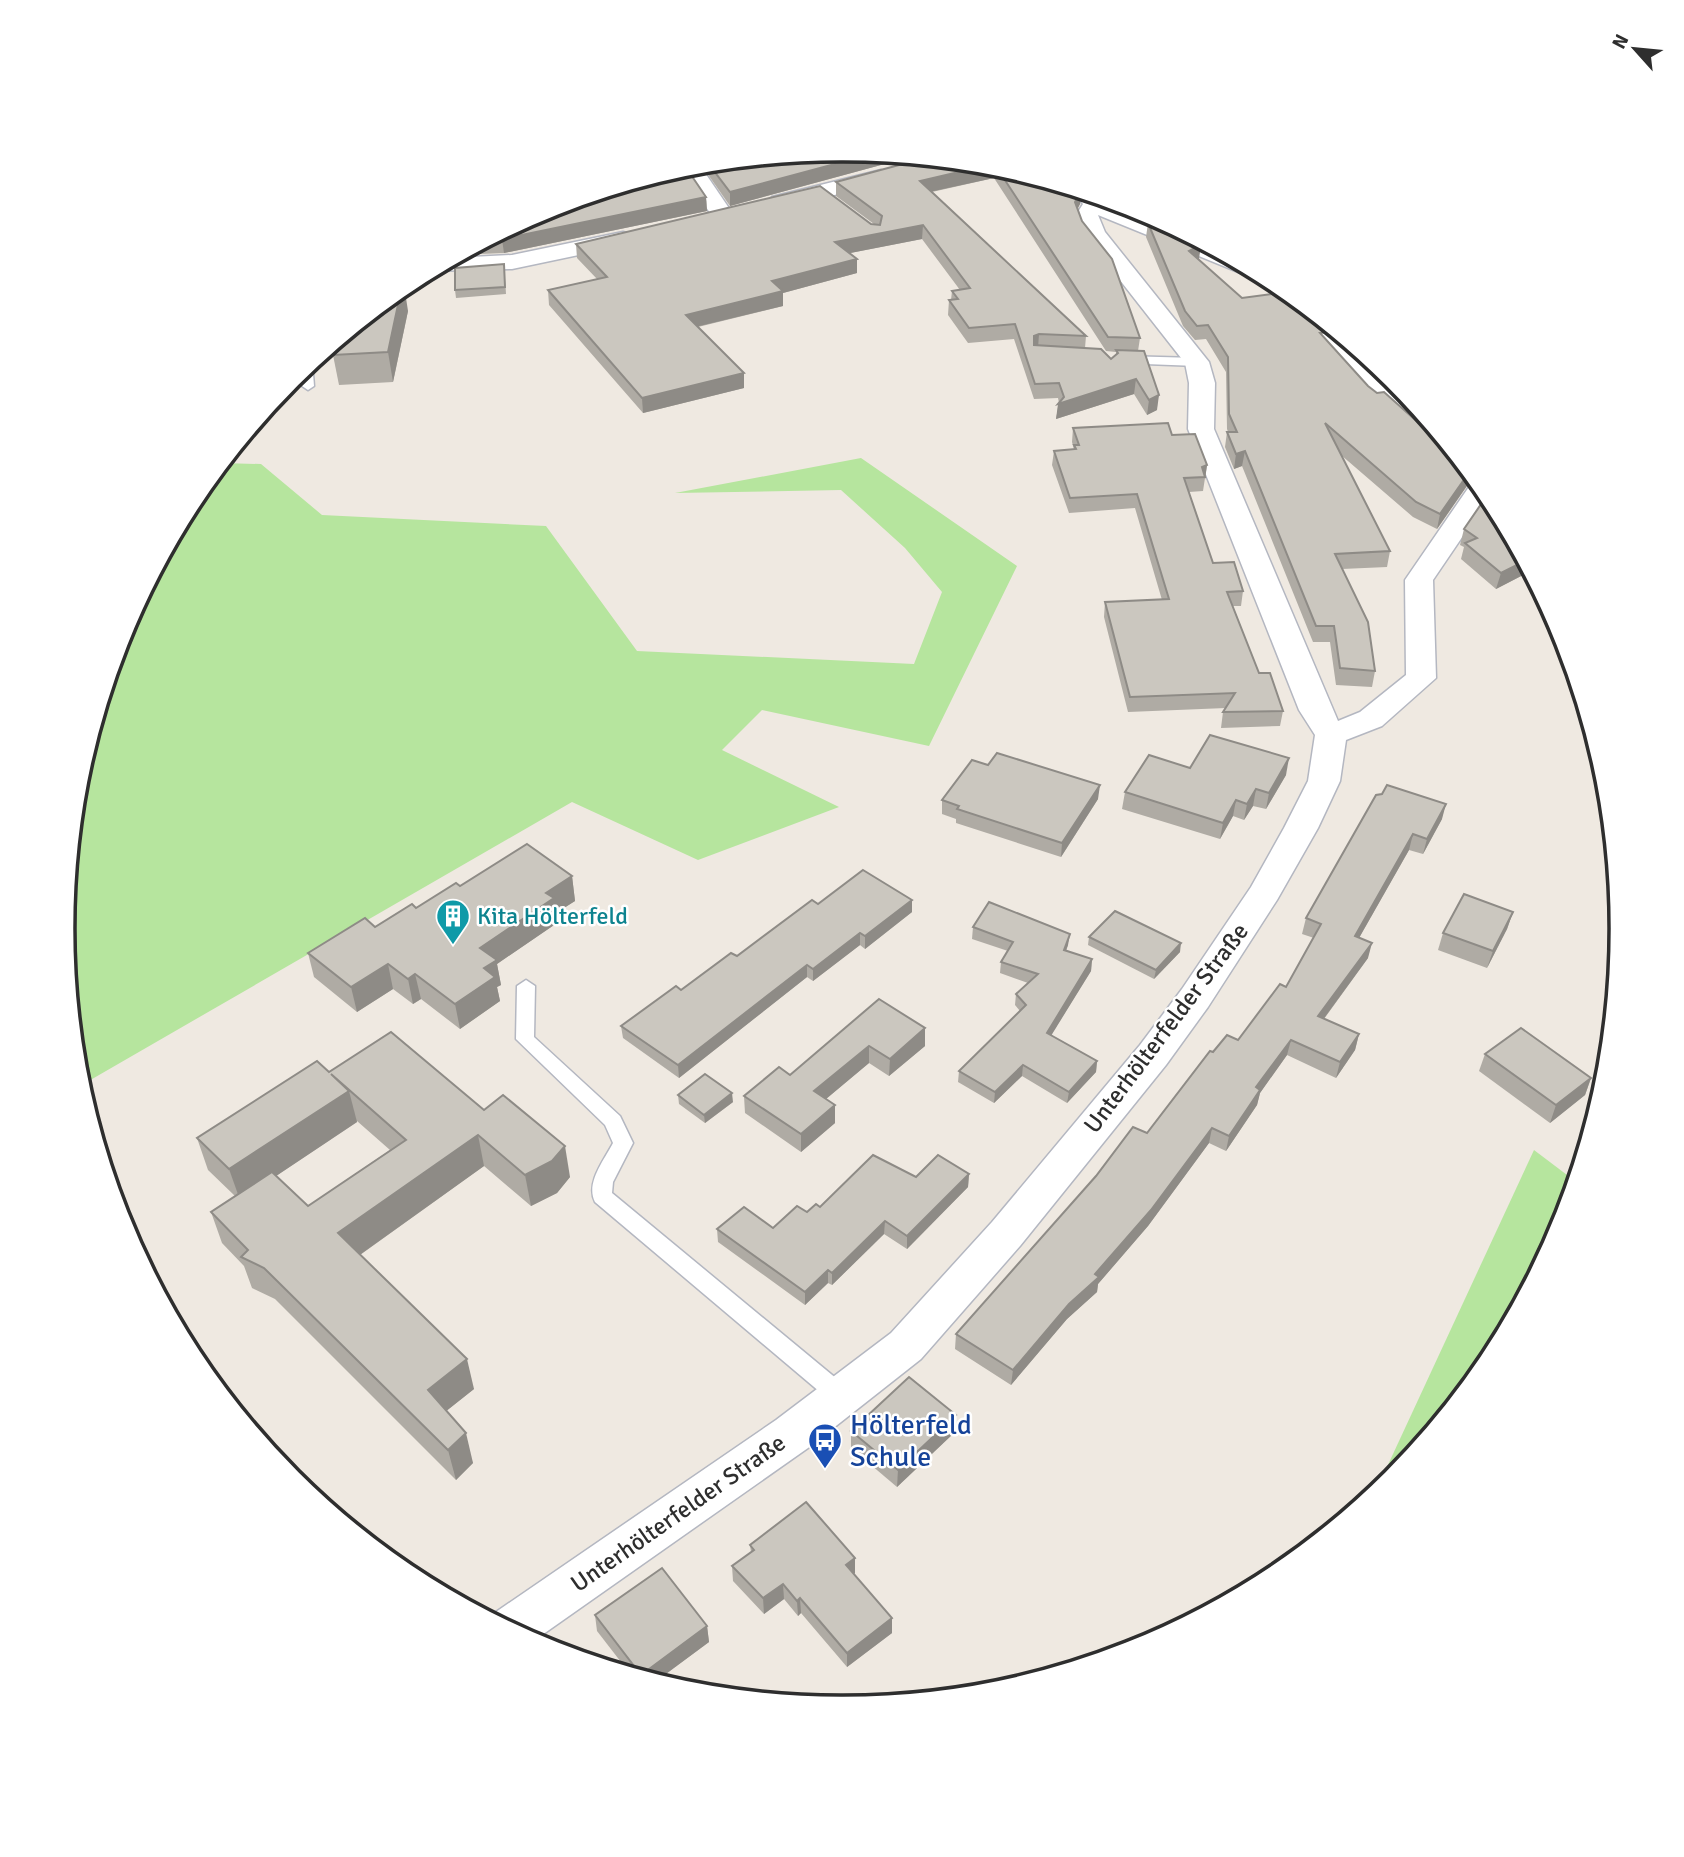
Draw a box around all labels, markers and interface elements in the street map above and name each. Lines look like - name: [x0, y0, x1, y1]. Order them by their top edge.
- north arrow: [1600, 14, 1670, 84]
- text: N: [1607, 30, 1634, 53]
- building icon: Kita Hölterfeld: [434, 897, 472, 946]
- place label: Kita Hölterfeld: [477, 901, 628, 931]
- street label: Unterhölterfelder Straße: [1077, 917, 1255, 1139]
- place label: Hölterfeld Schule: [850, 1408, 972, 1474]
- bus stop icon: Hölterfeld Schule: [806, 1421, 844, 1470]
- street label: Unterhölterfelder Straße: [565, 1427, 791, 1599]

